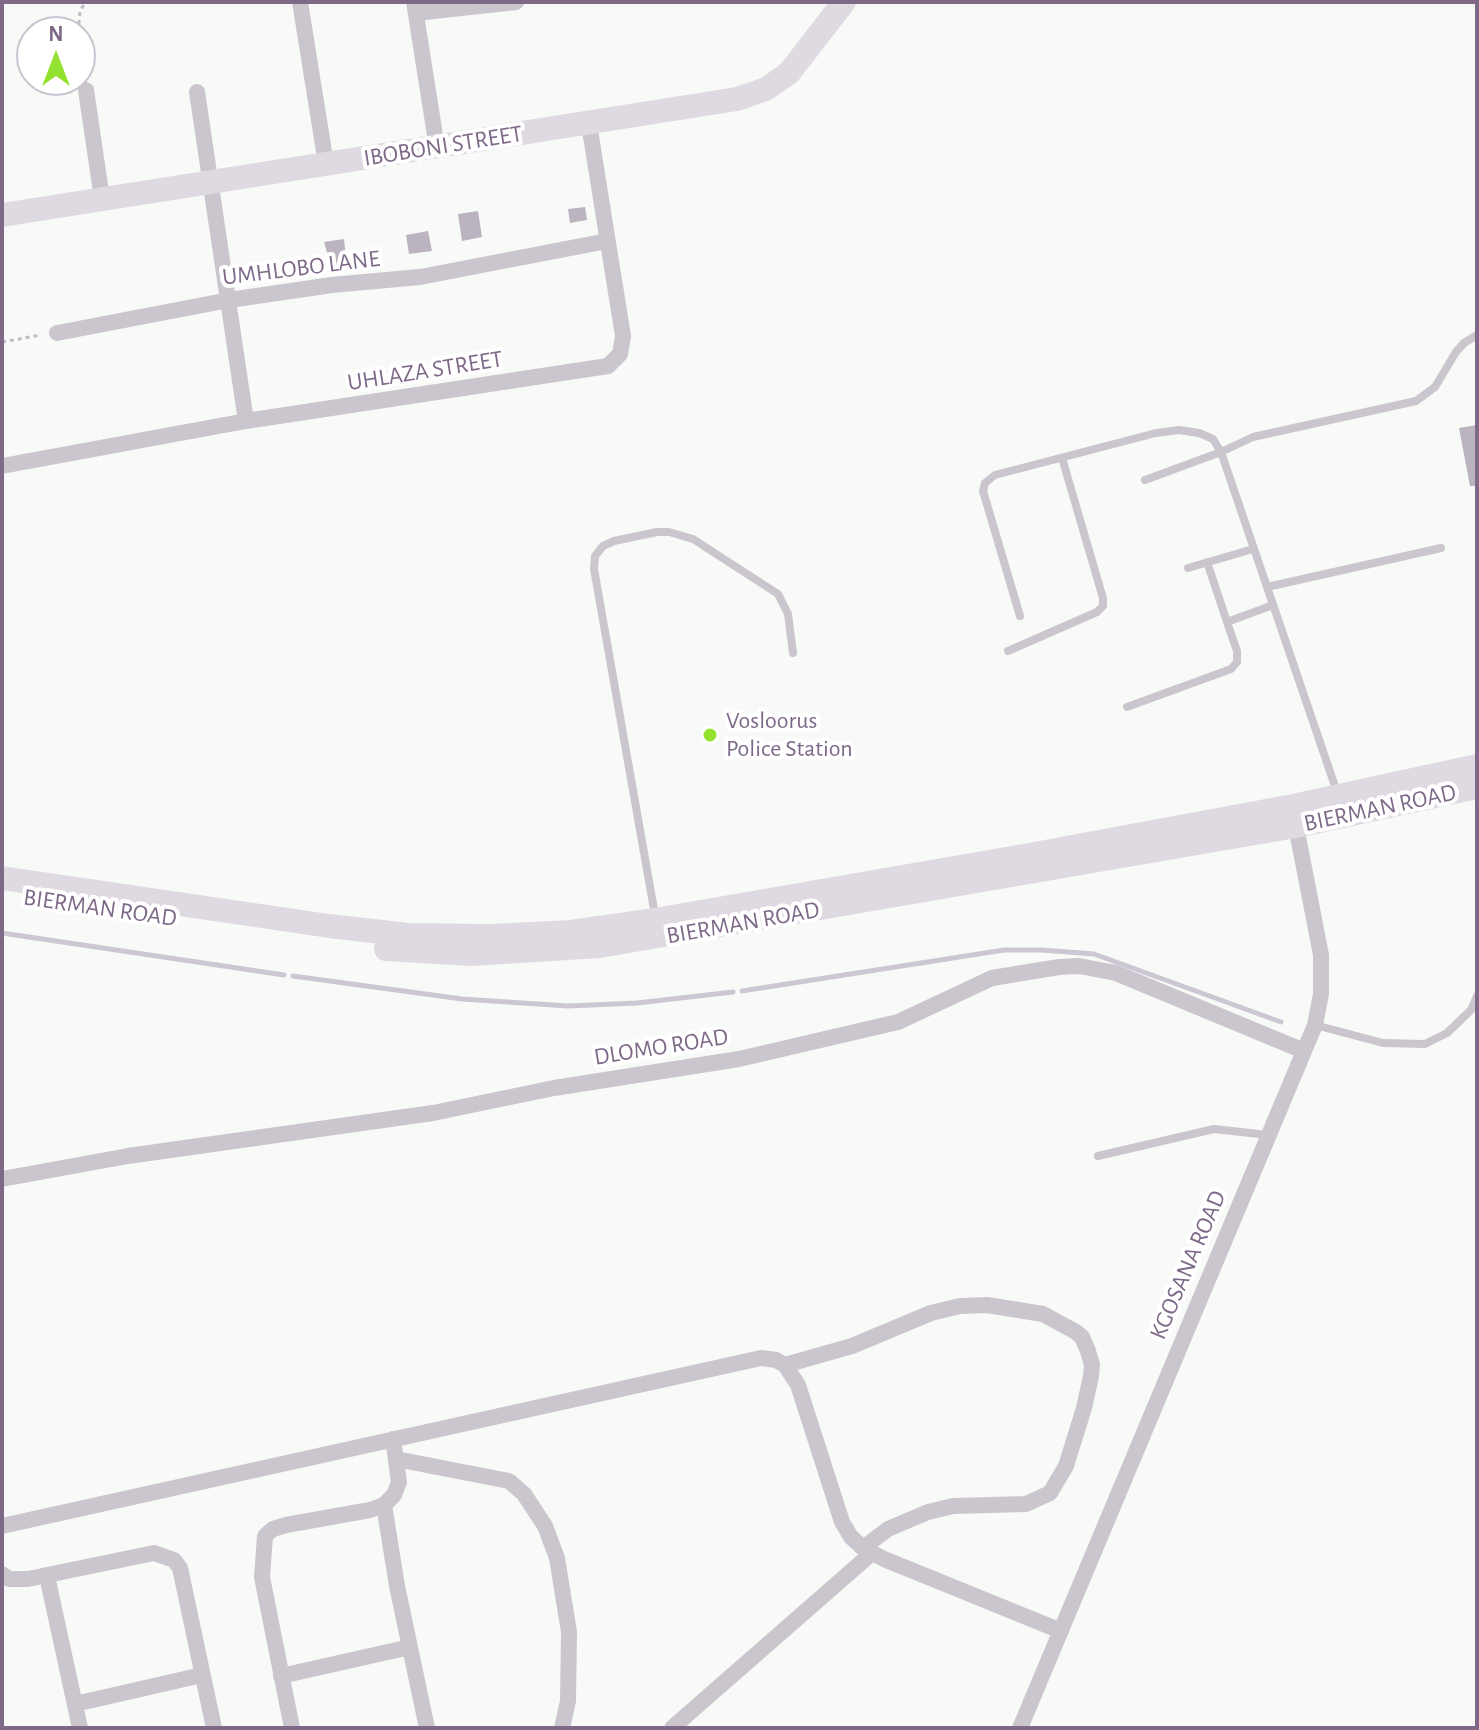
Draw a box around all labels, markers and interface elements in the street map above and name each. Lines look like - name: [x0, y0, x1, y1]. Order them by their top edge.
- north arrow: [16, 16, 96, 96]
- text: N: [48, 23, 64, 45]
- street label: IBOBONI STREET: [362, 119, 524, 173]
- street label: UMHLOBO LANE: [221, 244, 381, 292]
- street label: UHLAZA STREET: [345, 345, 505, 397]
- place label: Vosloorus Police Station: [726, 707, 853, 763]
- marker: Vosloorus Police Station: [701, 726, 719, 744]
- street label: BIERMAN ROAD: [1301, 778, 1459, 838]
- street label: BIERMAN ROAD: [21, 883, 179, 933]
- street label: BIERMAN ROAD: [664, 895, 822, 951]
- street label: DLOMO ROAD: [592, 1022, 730, 1072]
- street label: KGOSANA ROAD: [1144, 1186, 1232, 1344]

